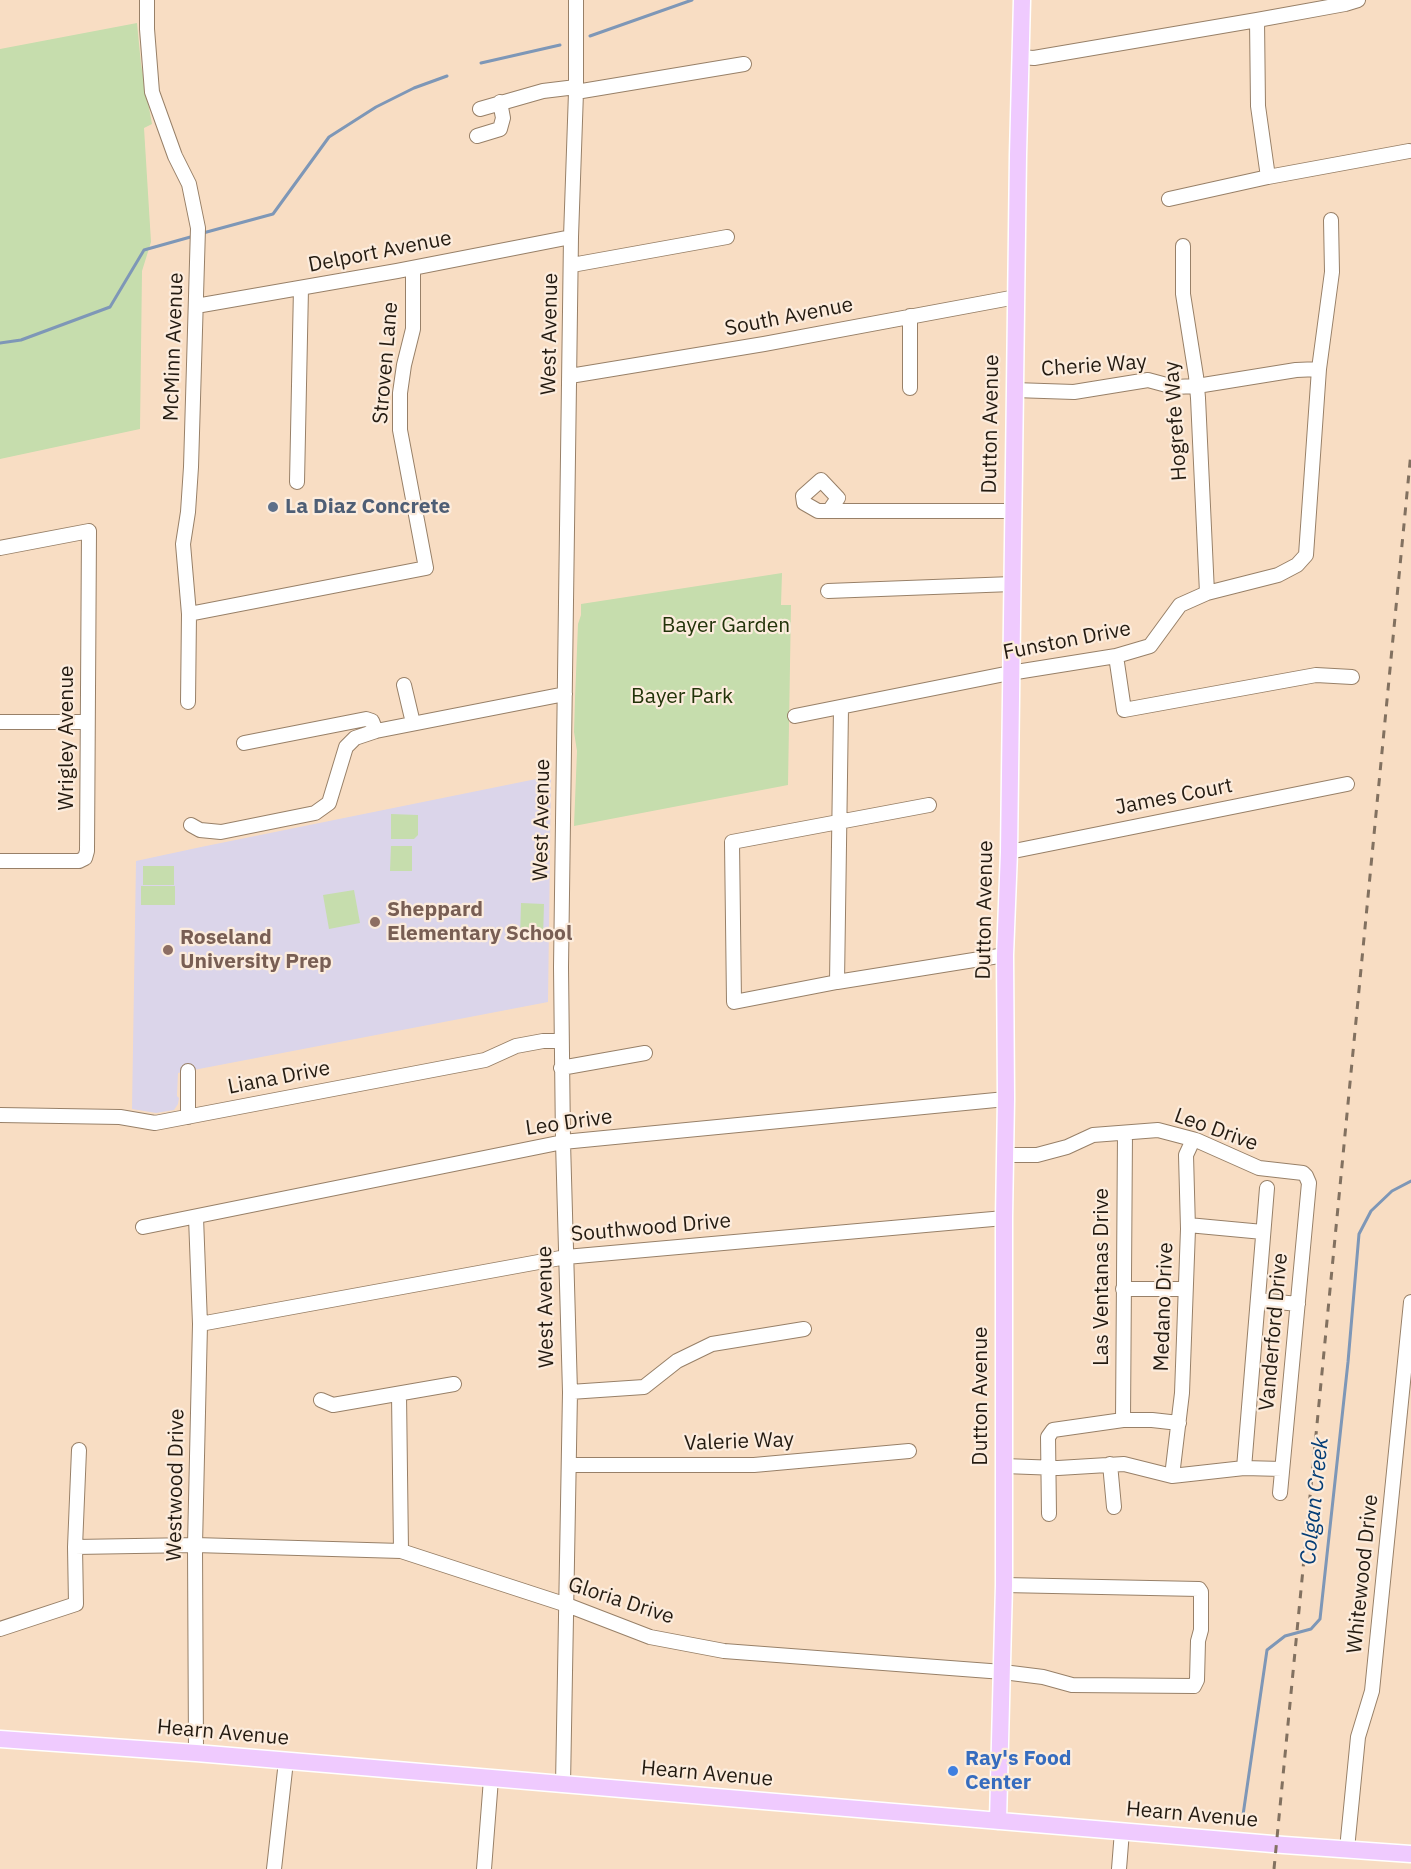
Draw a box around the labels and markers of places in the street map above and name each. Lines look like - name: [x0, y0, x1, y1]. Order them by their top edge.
- place label: La Diaz Concrete: [285, 494, 450, 520]
- marker: La Diaz Concrete: [266, 500, 280, 514]
- place label: Sheppard Elementary School: [387, 897, 572, 947]
- marker: Sheppard Elementary School: [368, 915, 382, 929]
- place label: Roseland University Prep: [180, 925, 332, 975]
- marker: Roseland University Prep: [161, 943, 175, 957]
- place label: Ray's Food Center: [965, 1746, 1072, 1796]
- marker: Ray's Food Center: [946, 1764, 960, 1778]

